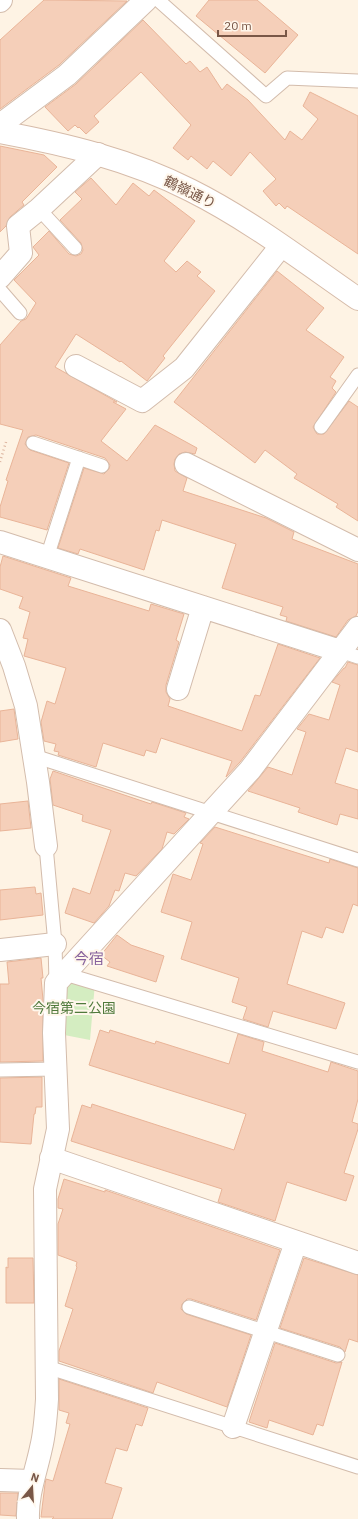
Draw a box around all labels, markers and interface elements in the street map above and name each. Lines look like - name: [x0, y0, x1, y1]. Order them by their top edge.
- scale bar: [218, 12, 286, 38]
- text: 20 m: [224, 18, 252, 33]
- street label: 鶴嶺通り: [161, 172, 219, 212]
- district label: 今宿: [74, 949, 104, 968]
- park label: 今宿第二公園: [32, 999, 116, 1017]
- north arrow: [12, 1467, 52, 1507]
- text: N: [29, 1470, 41, 1485]

